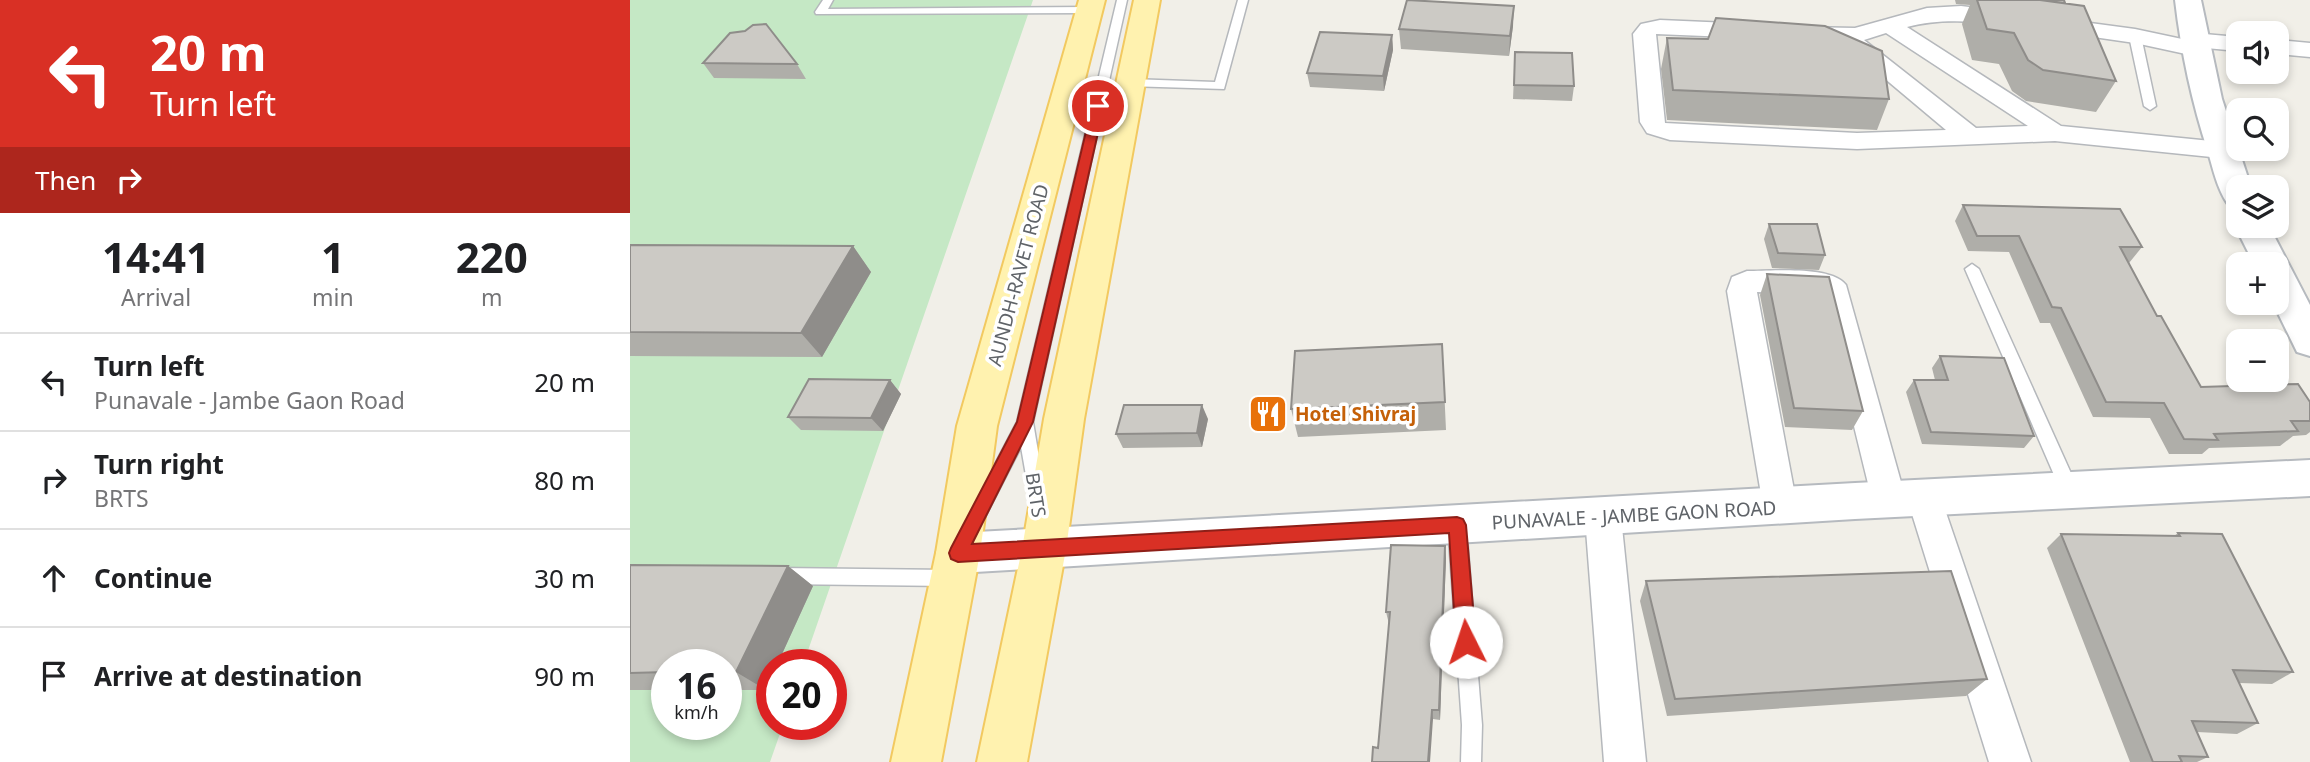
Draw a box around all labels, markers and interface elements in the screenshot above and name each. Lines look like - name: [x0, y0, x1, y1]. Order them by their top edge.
- text: 20 m: [150, 19, 267, 85]
- map controls: [2226, 21, 2289, 392]
- button: sound: [2226, 21, 2289, 84]
- icon: left: [35, 28, 126, 119]
- pin: [1068, 76, 1128, 136]
- text: Turn left: [150, 82, 276, 125]
- icon: arrive: [1079, 87, 1117, 125]
- button: search: [2226, 98, 2289, 161]
- icon: right: [110, 161, 148, 199]
- text: Then: [35, 162, 96, 198]
- button: layers: [2226, 175, 2289, 238]
- street label: AUNDH-RAVET ROAD: [981, 181, 1055, 369]
- text: 14:41: [102, 228, 210, 285]
- text: 1: [321, 228, 345, 285]
- text: 220: [456, 228, 528, 285]
- button: +: [2226, 252, 2289, 315]
- text: Arrival: [121, 281, 191, 313]
- text: min: [312, 281, 354, 313]
- text: m: [481, 281, 503, 313]
- button: −: [2226, 329, 2289, 392]
- text: Turn left: [94, 348, 205, 384]
- icon: left: [35, 363, 73, 401]
- text: 20 m: [534, 364, 595, 400]
- text: Punavale - Jambe Gaon Road: [94, 384, 405, 416]
- restaurant icon: Hotel Shivraj: [1247, 393, 1289, 435]
- place label: Hotel Shivraj: [1295, 401, 1416, 427]
- text: Turn right: [94, 446, 224, 482]
- icon: right: [35, 461, 73, 499]
- text: 80 m: [534, 462, 595, 498]
- street label: BRTS: [1020, 471, 1052, 519]
- text: BRTS: [94, 482, 149, 514]
- street label: PUNAVALE - JAMBE GAON ROAD: [1491, 495, 1777, 535]
- icon: ahead: [35, 559, 73, 597]
- text: Continue: [94, 560, 212, 596]
- text: 30 m: [534, 560, 595, 596]
- position arrow: [1429, 605, 1503, 679]
- speed limit sign: 20: [756, 649, 847, 740]
- icon: arrive: [35, 657, 73, 695]
- text: Arrive at destination: [94, 658, 363, 694]
- text: 90 m: [534, 658, 595, 694]
- text: 16: [676, 662, 717, 709]
- text: km/h: [674, 700, 719, 724]

